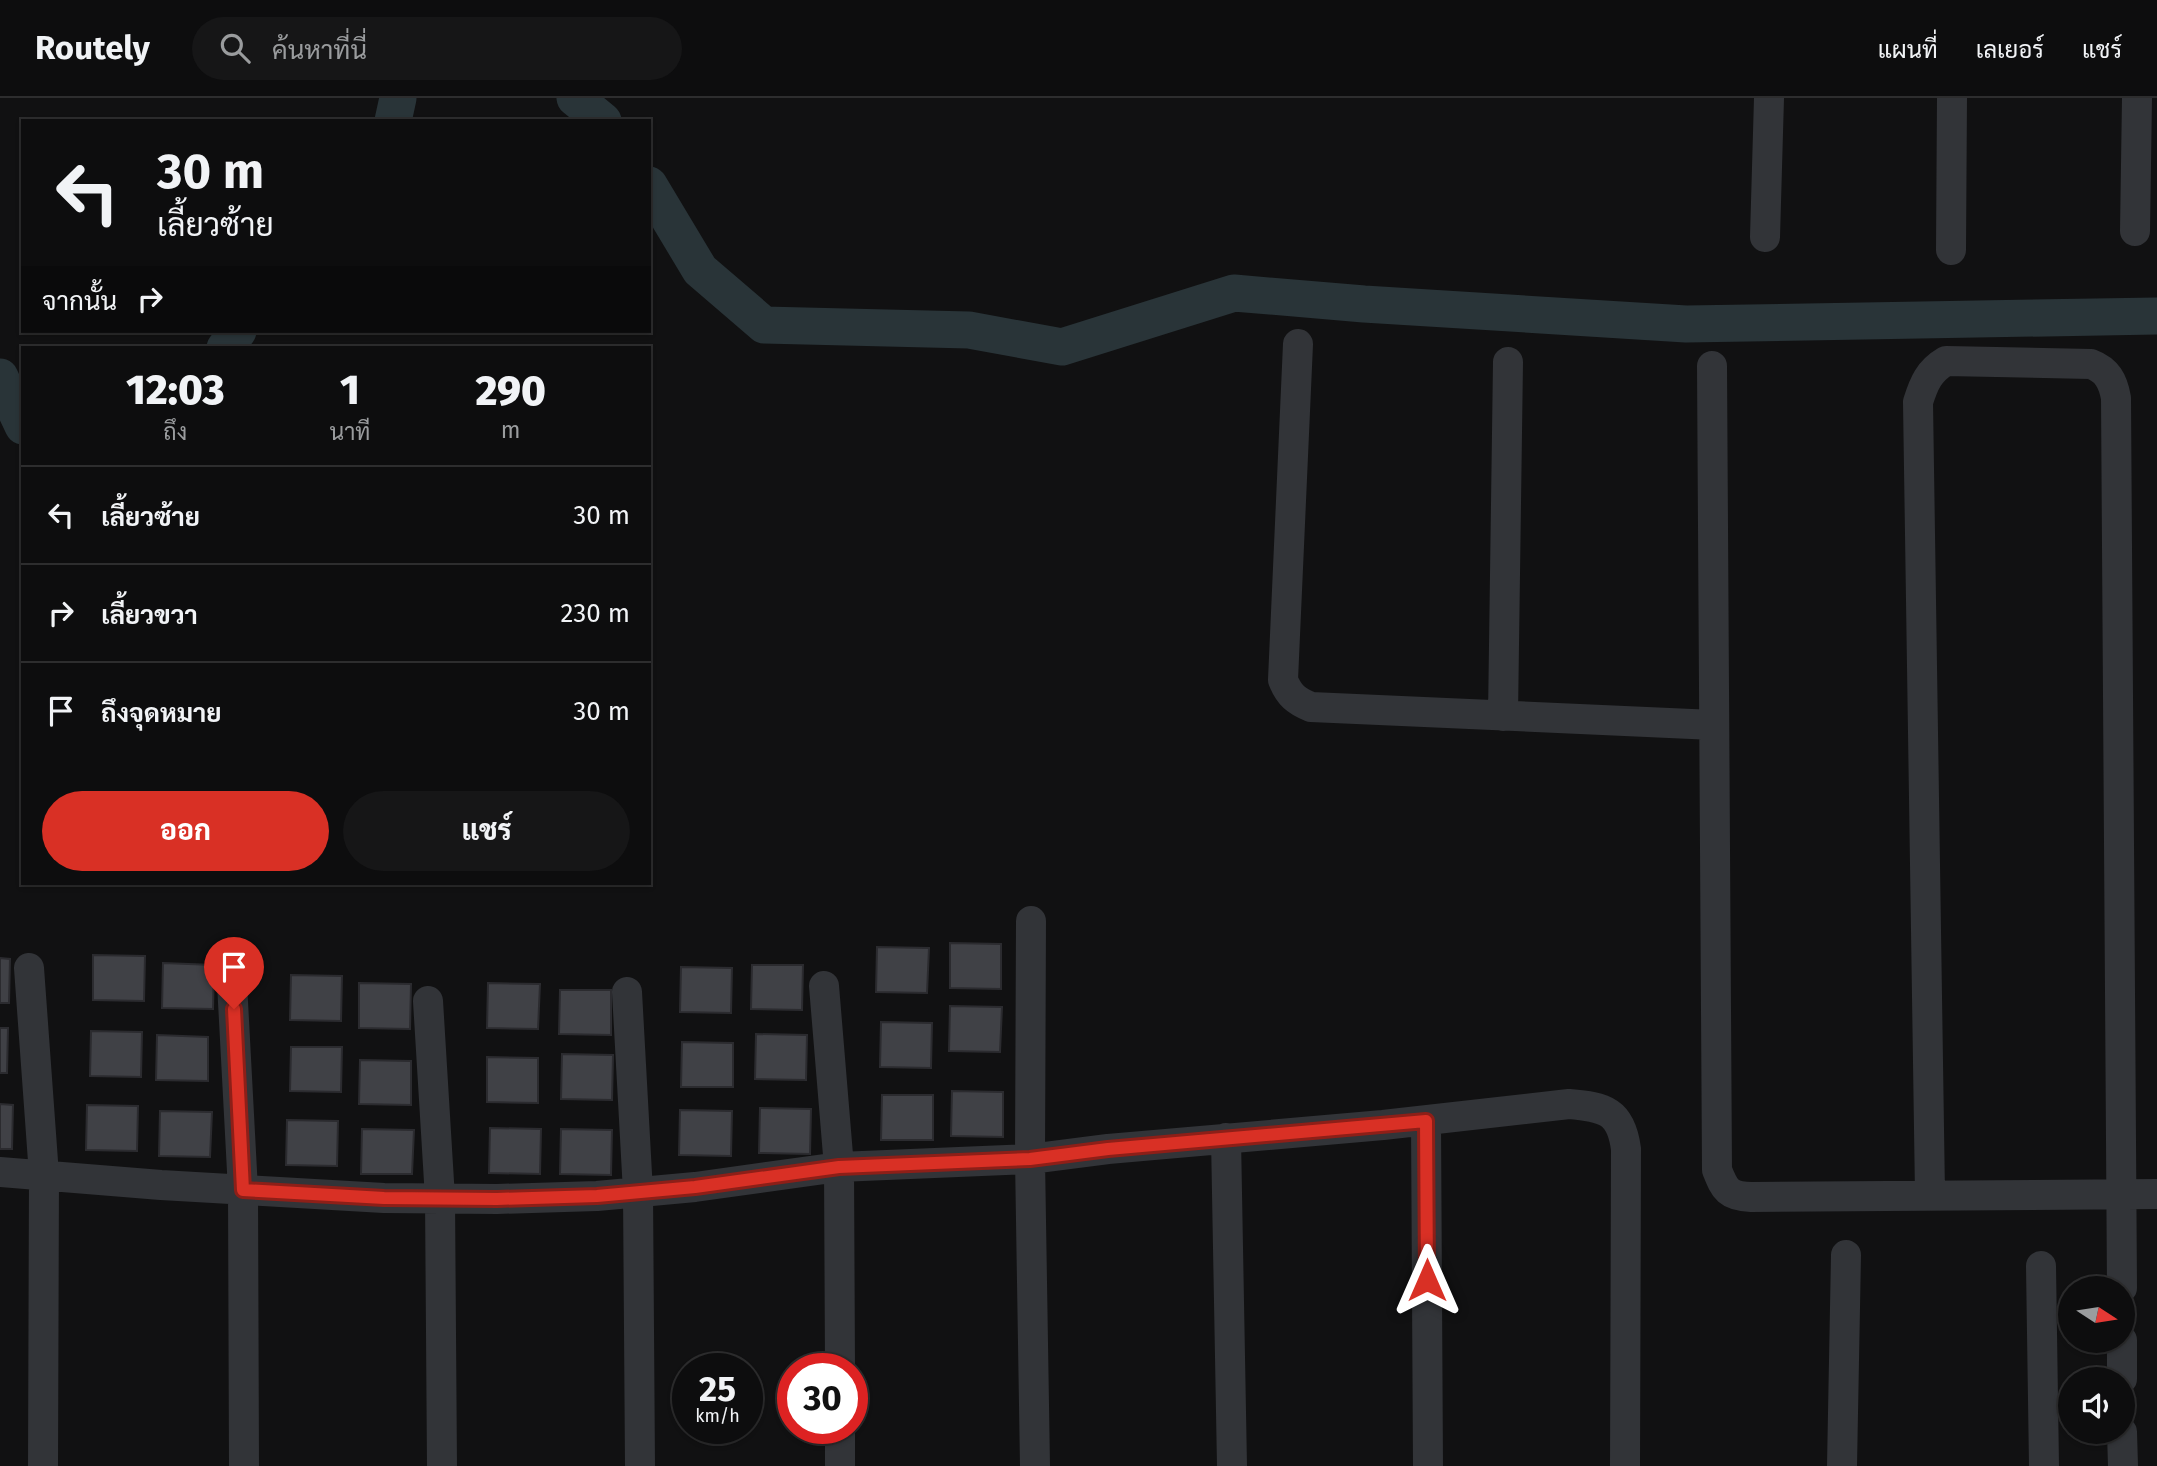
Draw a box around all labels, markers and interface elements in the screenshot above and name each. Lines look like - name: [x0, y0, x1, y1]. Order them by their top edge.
- search box: [192, 17, 682, 80]
- text: Routely: [35, 28, 150, 68]
- icon: search: [216, 29, 254, 67]
- text: ค้นหาที่นี่: [272, 35, 367, 66]
- text: แผนที่: [1878, 36, 1938, 64]
- text: เลเยอร์: [1976, 36, 2044, 64]
- text: แชร์: [2082, 36, 2122, 64]
- text: 30 m: [157, 142, 264, 201]
- icon: left: [42, 147, 133, 238]
- text: เลี้ยวซ้าย: [157, 206, 274, 244]
- icon: right: [131, 280, 169, 318]
- text: จากนั้น: [42, 286, 117, 317]
- text: 12:03: [126, 365, 225, 415]
- text: 1: [340, 365, 360, 415]
- text: 290: [475, 366, 546, 416]
- text: m: [501, 416, 521, 444]
- text: ถึง: [163, 418, 187, 446]
- text: นาที: [330, 418, 370, 446]
- icon: left: [42, 496, 80, 534]
- text: 30 m: [573, 500, 630, 531]
- text: เลี้ยวซ้าย: [101, 502, 200, 533]
- icon: right: [42, 594, 80, 632]
- text: 230 m: [561, 598, 630, 629]
- text: เลี้ยวขวา: [101, 600, 198, 631]
- icon: arrive: [42, 692, 80, 730]
- text: 30 m: [573, 696, 630, 727]
- text: ถึงจุดหมาย: [101, 698, 222, 729]
- button: ออก: [42, 791, 329, 871]
- button: แชร์: [343, 791, 630, 871]
- pin: [204, 937, 264, 1009]
- icon: arrive: [215, 948, 253, 986]
- position arrow: [1390, 1243, 1464, 1317]
- north arrow: [2058, 1276, 2135, 1353]
- map controls: [2058, 1276, 2135, 1444]
- speed limit sign: 30: [777, 1353, 868, 1444]
- button: sound: [2058, 1367, 2135, 1444]
- text: 25: [699, 1368, 736, 1410]
- text: km/h: [695, 1405, 740, 1427]

